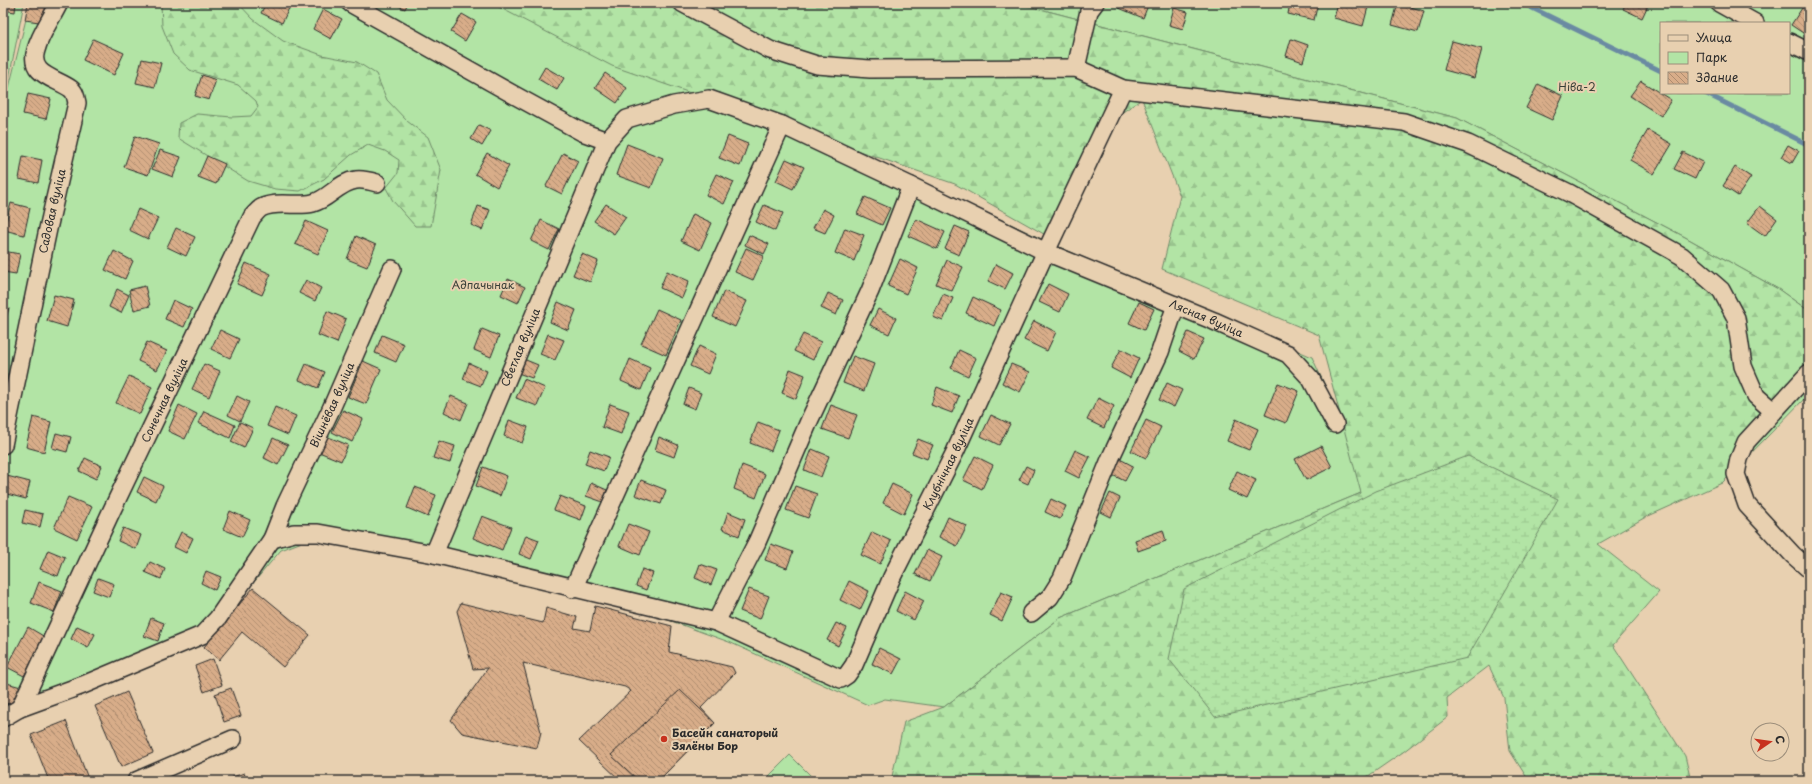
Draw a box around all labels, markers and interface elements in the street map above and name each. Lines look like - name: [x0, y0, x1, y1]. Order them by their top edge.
- legend: [1660, 22, 1790, 94]
- text: Улица: [1696, 28, 1732, 46]
- text: Парк: [1696, 48, 1728, 66]
- text: Здание: [1696, 68, 1738, 86]
- park label: Ніва-2: [1558, 78, 1596, 95]
- street label: Садовая вуліца: [34, 167, 70, 255]
- park label: Адпачынак: [452, 276, 515, 293]
- street label: Лясная вуліца: [1167, 295, 1247, 341]
- street label: Светлая вуліца: [496, 305, 544, 389]
- street label: Сонечная вуліца: [136, 355, 192, 445]
- street label: Вішнёвая вуліца: [305, 359, 358, 450]
- street label: Клубнічная вуліца: [918, 414, 978, 513]
- north arrow: [1750, 722, 1790, 762]
- place label: Басейн санаторый Зялёны Бор: [671, 724, 778, 754]
- marker: Басейн санаторый Зялёны Бор: [659, 734, 669, 744]
- text: С: [1771, 734, 1789, 746]

